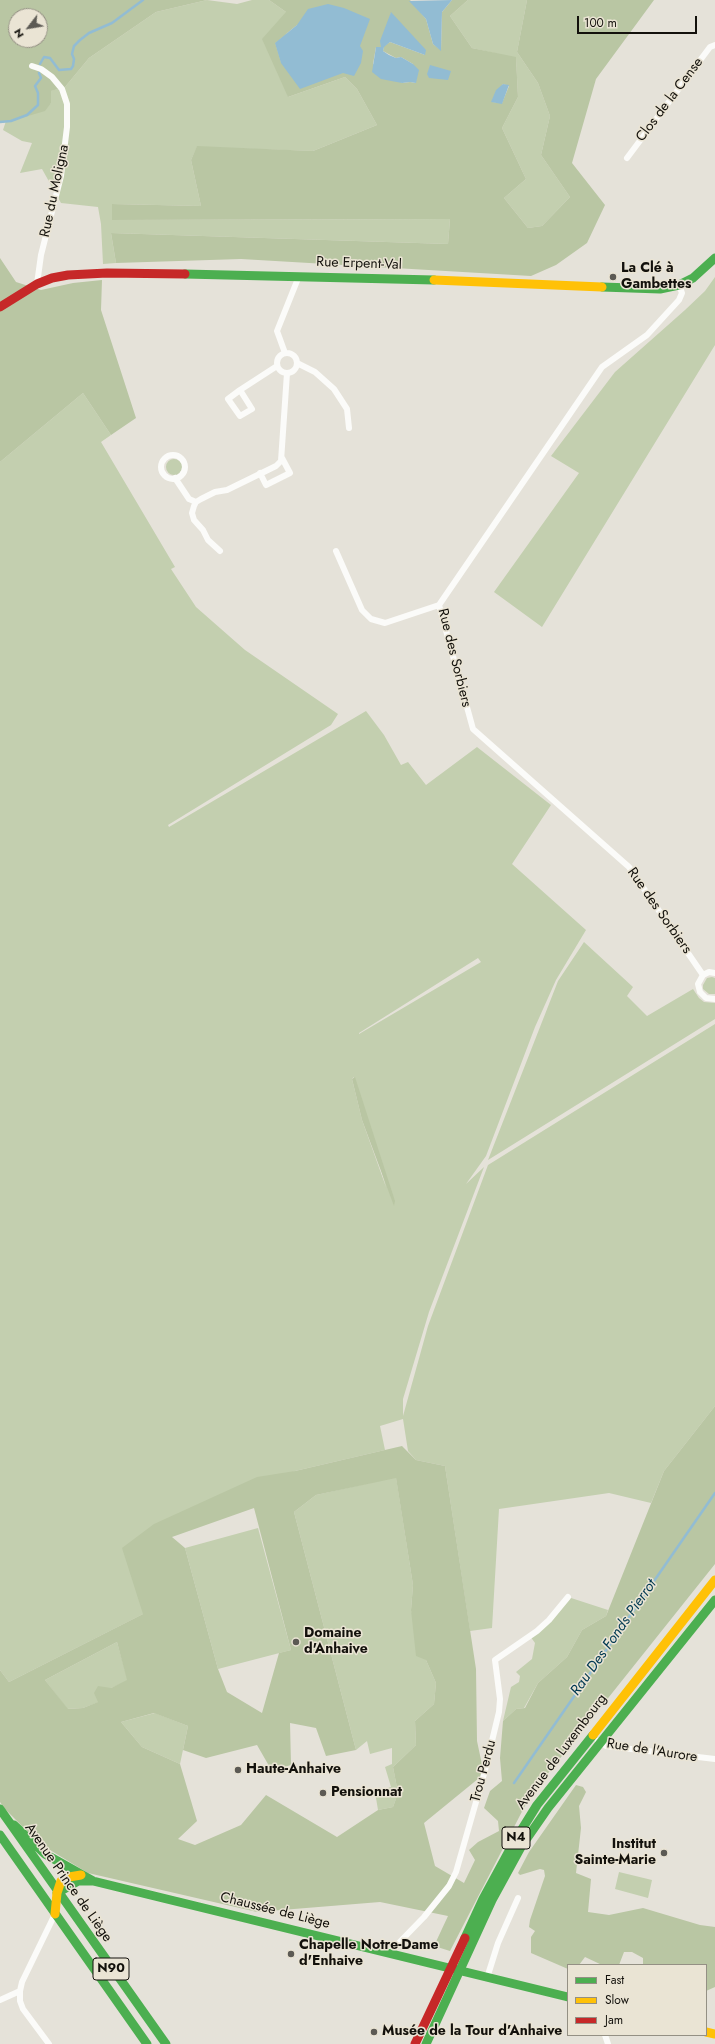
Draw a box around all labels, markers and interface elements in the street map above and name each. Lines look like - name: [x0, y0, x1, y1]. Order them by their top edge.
- north arrow: [8, 8, 48, 48]
- scale bar: [579, 8, 699, 34]
- text: 100 m: [584, 14, 617, 32]
- text: N: [9, 26, 28, 42]
- street label: Clos de la Cense: [633, 55, 707, 145]
- street label: Rue du Moligna: [37, 143, 73, 239]
- street label: Rue Erpent-Val: [316, 254, 402, 274]
- place label: La Clé à Gambettes: [621, 261, 691, 294]
- marker: La Clé à Gambettes: [608, 272, 618, 282]
- street label: Rue des Sorbiers: [434, 607, 474, 709]
- street label: Rue des Sorbiers: [623, 865, 695, 957]
- water label: Rau Des Fonds Pierrot: [567, 1576, 661, 1700]
- place label: Domaine d'Anhaive: [304, 1626, 368, 1658]
- marker: Domaine d'Anhaive: [291, 1637, 301, 1647]
- street label: Avenue de Luxembourg: [513, 1691, 611, 1813]
- street label: Rue de l'Aurore: [606, 1736, 698, 1766]
- street label: Trou Perdu: [468, 1738, 500, 1804]
- place label: Haute-Anhaive: [246, 1762, 341, 1778]
- marker: Haute-Anhaive: [233, 1765, 243, 1775]
- place label: Pensionnat: [331, 1785, 402, 1801]
- marker: Pensionnat: [318, 1788, 328, 1798]
- street label: Avenue Prince de Liège: [21, 1821, 115, 1945]
- road number: N4: [502, 1827, 530, 1849]
- place label: Institut Sainte-Marie: [575, 1837, 656, 1870]
- marker: Institut Sainte-Marie: [659, 1848, 669, 1858]
- street label: Chaussée de Liège: [218, 1889, 332, 1933]
- place label: Chapelle Notre-Dame d'Enhaive: [299, 1938, 439, 1970]
- marker: Chapelle Notre-Dame d'Enhaive: [286, 1949, 296, 1959]
- road number: N90: [93, 1958, 129, 1980]
- legend: [567, 1964, 707, 2036]
- text: Fast: [605, 1971, 624, 1989]
- text: Slow: [605, 1991, 629, 2009]
- text: Jam: [605, 2011, 623, 2029]
- place label: Musée de la Tour d’Anhaive: [382, 2024, 562, 2040]
- marker: Musée de la Tour d’Anhaive: [369, 2027, 379, 2037]

